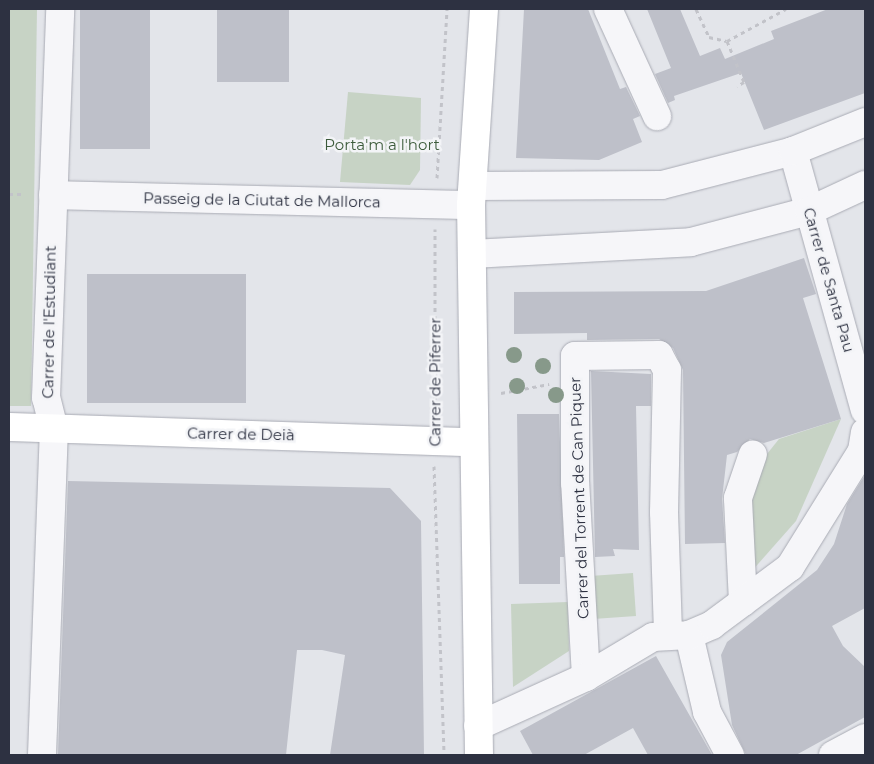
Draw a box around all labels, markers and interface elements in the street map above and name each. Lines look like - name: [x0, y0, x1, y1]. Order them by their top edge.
- park label: Porta'm a l'hort: [324, 136, 440, 154]
- street label: Passeig de la Ciutat de Mallorca: [143, 189, 381, 211]
- street label: Carrer de Santa Pau: [800, 206, 858, 354]
- street label: Carrer de l'Estudiant: [39, 245, 59, 399]
- street label: Carrer de Piferrer: [426, 318, 444, 446]
- street label: Carrer del Torrent de Can Piquer: [566, 377, 592, 619]
- street label: Carrer de Deià: [187, 424, 295, 444]

